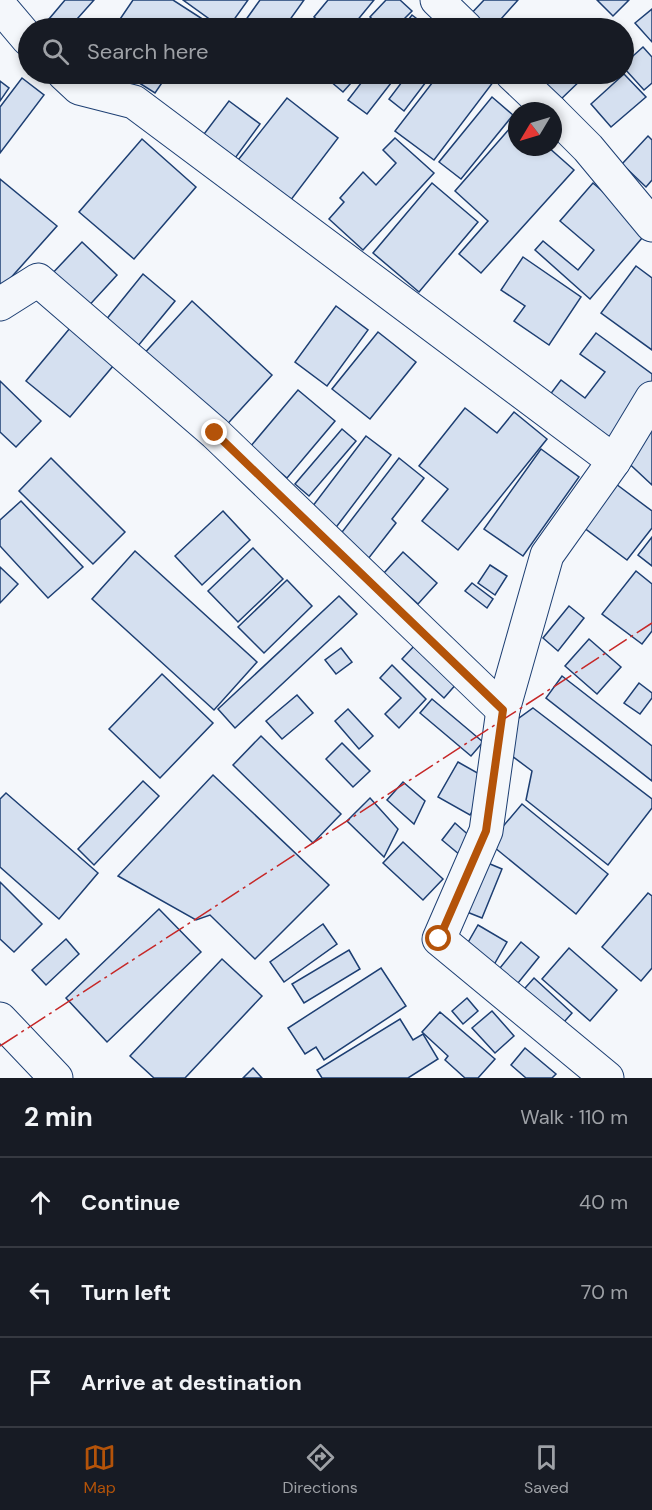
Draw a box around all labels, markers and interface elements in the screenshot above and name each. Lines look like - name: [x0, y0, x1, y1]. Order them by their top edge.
- search box: [18, 18, 634, 84]
- icon: search: [39, 35, 72, 68]
- text: Search here: [87, 37, 208, 66]
- north arrow: [508, 102, 562, 156]
- route end: [201, 419, 227, 445]
- route start: [425, 925, 451, 951]
- text: 2 min: [24, 1100, 93, 1134]
- text: Walk · 110 m: [520, 1104, 628, 1130]
- icon: ahead: [24, 1186, 57, 1219]
- text: Continue: [81, 1188, 180, 1217]
- text: 40 m: [579, 1189, 628, 1215]
- icon: left: [24, 1276, 57, 1309]
- text: Turn left: [81, 1278, 171, 1307]
- text: 70 m: [581, 1279, 628, 1305]
- icon: arrive: [24, 1366, 57, 1399]
- text: Arrive at destination: [81, 1368, 302, 1397]
- tab: Map: [83, 1441, 116, 1498]
- tab: Directions: [282, 1441, 358, 1498]
- tab: Saved: [524, 1441, 569, 1498]

